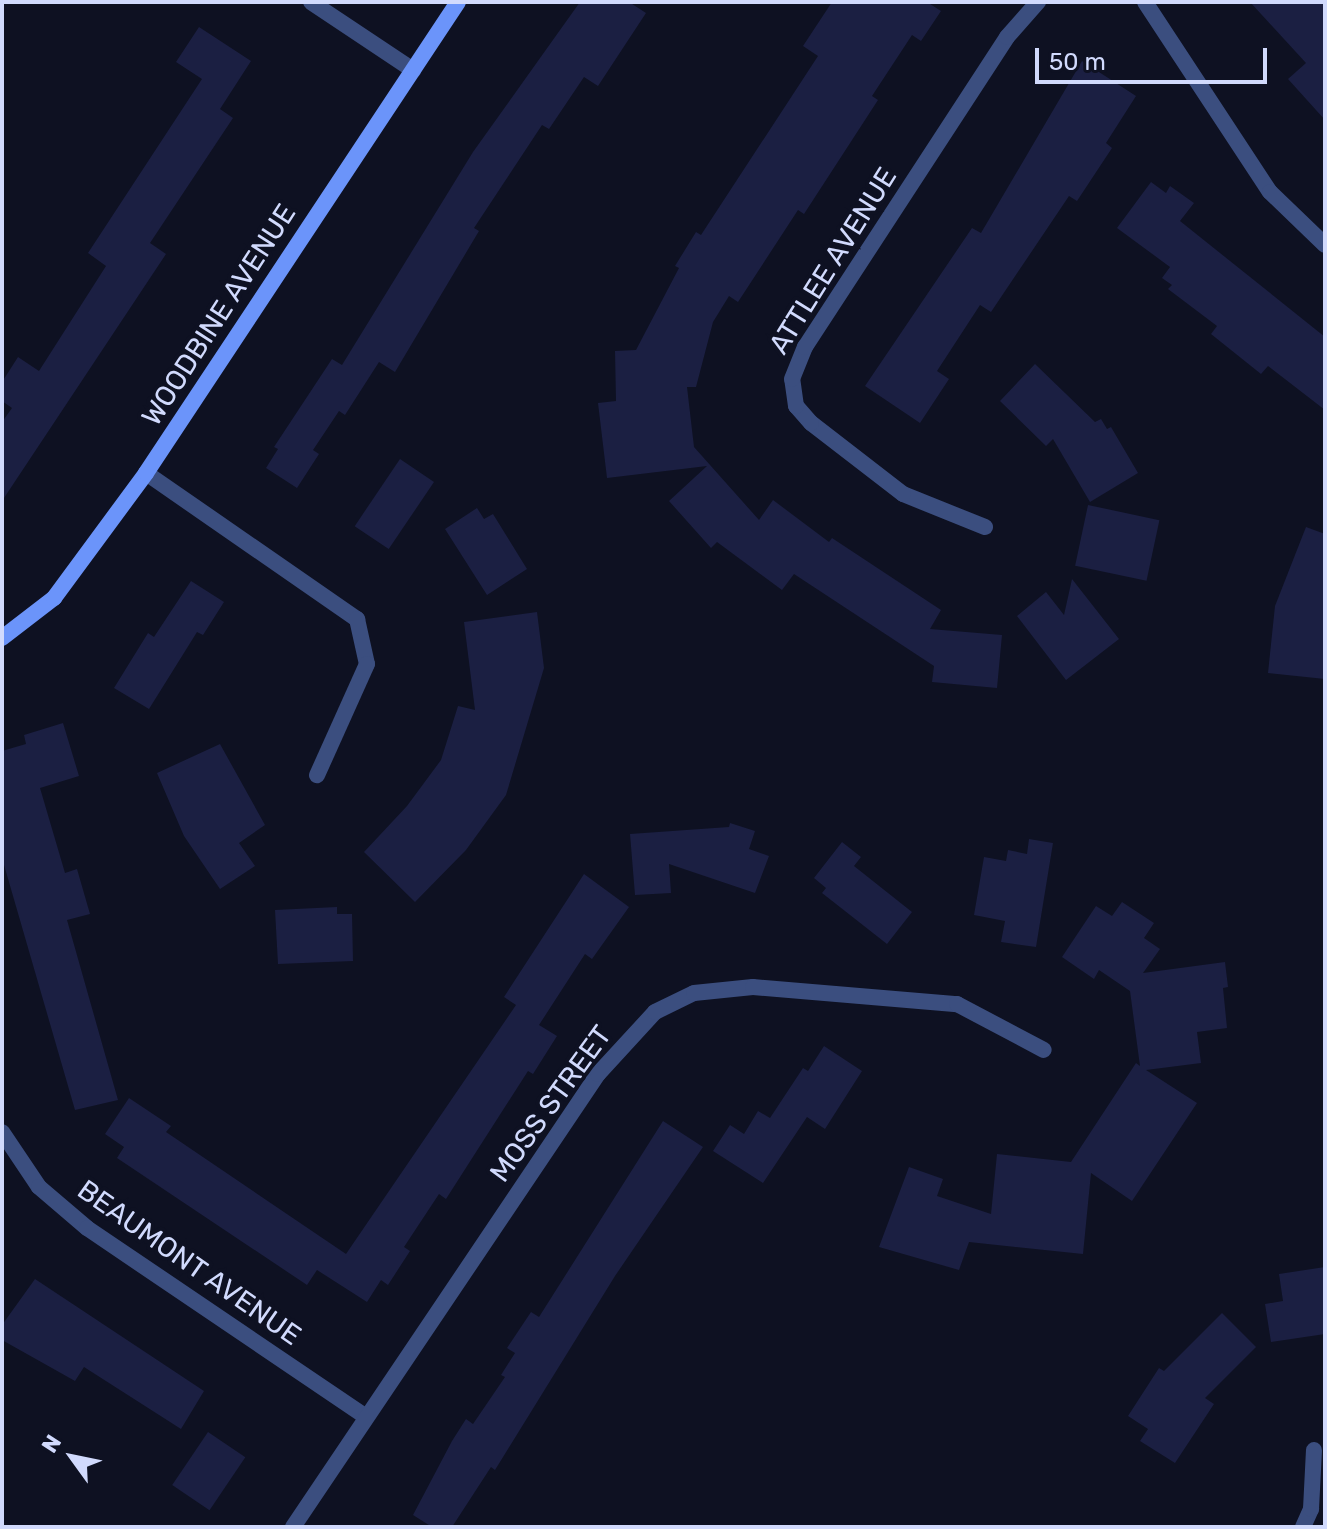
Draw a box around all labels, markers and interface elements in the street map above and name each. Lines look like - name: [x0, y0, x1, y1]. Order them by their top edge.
- scale bar: [1039, 32, 1271, 82]
- text: 50 m: [1049, 48, 1106, 76]
- street label: ATTLEE AVENUE: [762, 161, 904, 361]
- street label: WOODBINE AVENUE: [135, 198, 303, 432]
- street label: MOSS STREET: [483, 1019, 619, 1189]
- street label: BEAUMONT AVENUE: [70, 1173, 308, 1353]
- north arrow: [32, 1417, 112, 1497]
- text: N: [36, 1430, 67, 1458]

